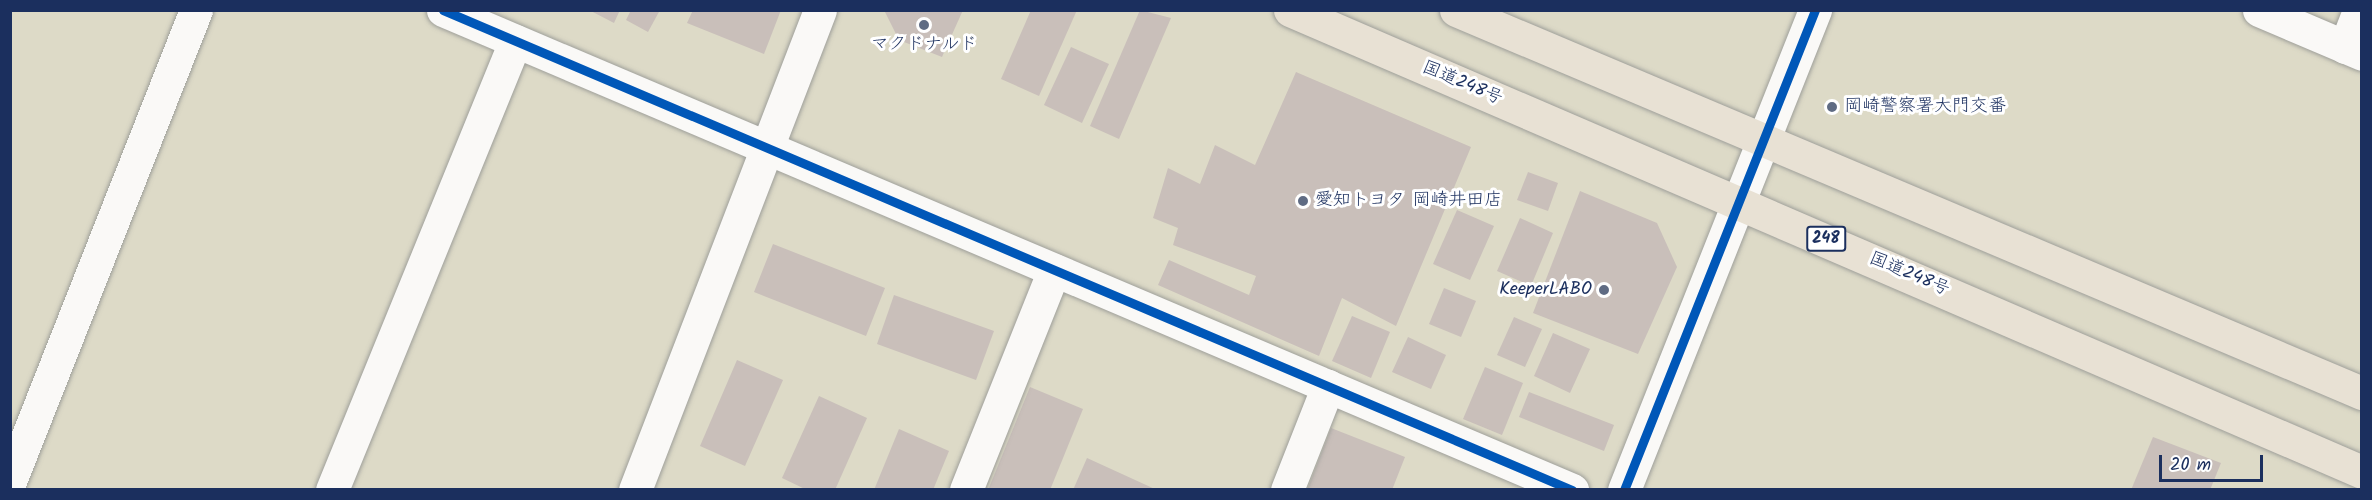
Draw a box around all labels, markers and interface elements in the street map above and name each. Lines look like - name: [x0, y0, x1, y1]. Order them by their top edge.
- marker: マクドナルド: [917, 18, 931, 32]
- place label: マクドナルド: [870, 34, 978, 56]
- street label: 国道248号: [1419, 57, 1505, 111]
- place label: 岡崎警察署大門交番: [1844, 96, 2006, 118]
- marker: 岡崎警察署大門交番: [1825, 100, 1839, 114]
- place label: 愛知トヨタ 岡崎井田店: [1315, 190, 1502, 212]
- marker: 愛知トヨタ 岡崎井田店: [1296, 194, 1310, 208]
- road number: 248: [1805, 226, 1847, 252]
- street label: 国道248号: [1866, 248, 1952, 302]
- place label: KeeperLABO: [1499, 279, 1592, 301]
- marker: KeeperLABO: [1597, 283, 1611, 297]
- scale bar: [2162, 443, 2266, 481]
- text: 20 m: [2170, 451, 2211, 480]

